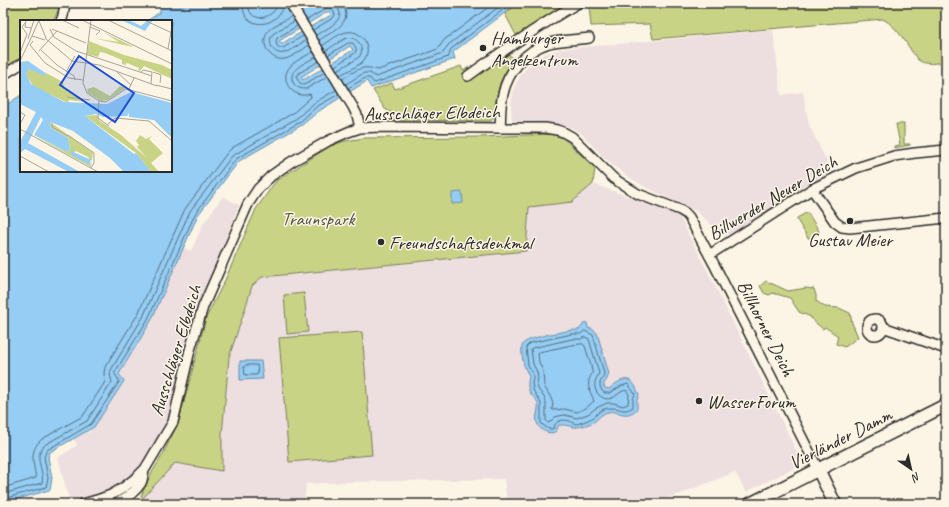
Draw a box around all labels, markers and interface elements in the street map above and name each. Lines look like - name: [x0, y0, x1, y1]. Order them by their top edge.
- inset map: [20, 20, 172, 172]
- place label: Hamburger Angelzentrum: [491, 26, 579, 72]
- marker: Hamburger Angelzentrum: [478, 43, 488, 53]
- street label: Ausschläger Elbdeich: [364, 100, 501, 126]
- street label: Billwerder Neuer Deich: [704, 150, 842, 246]
- park label: Traunspark: [281, 207, 357, 231]
- marker: Gustav Meier: [845, 216, 855, 226]
- place label: Gustav Meier: [808, 228, 894, 252]
- place label: Freundschaftsdenkmal: [389, 231, 536, 255]
- marker: Freundschaftsdenkmal: [376, 237, 386, 247]
- street label: Billhorner Deich: [732, 276, 801, 382]
- street label: Ausschläger Elbdeich: [145, 281, 208, 419]
- place label: WasserForum: [707, 390, 797, 414]
- marker: WasserForum: [694, 396, 704, 406]
- street label: Vierländer Damm: [785, 402, 897, 475]
- north arrow: [891, 449, 931, 489]
- text: N: [908, 470, 923, 486]

